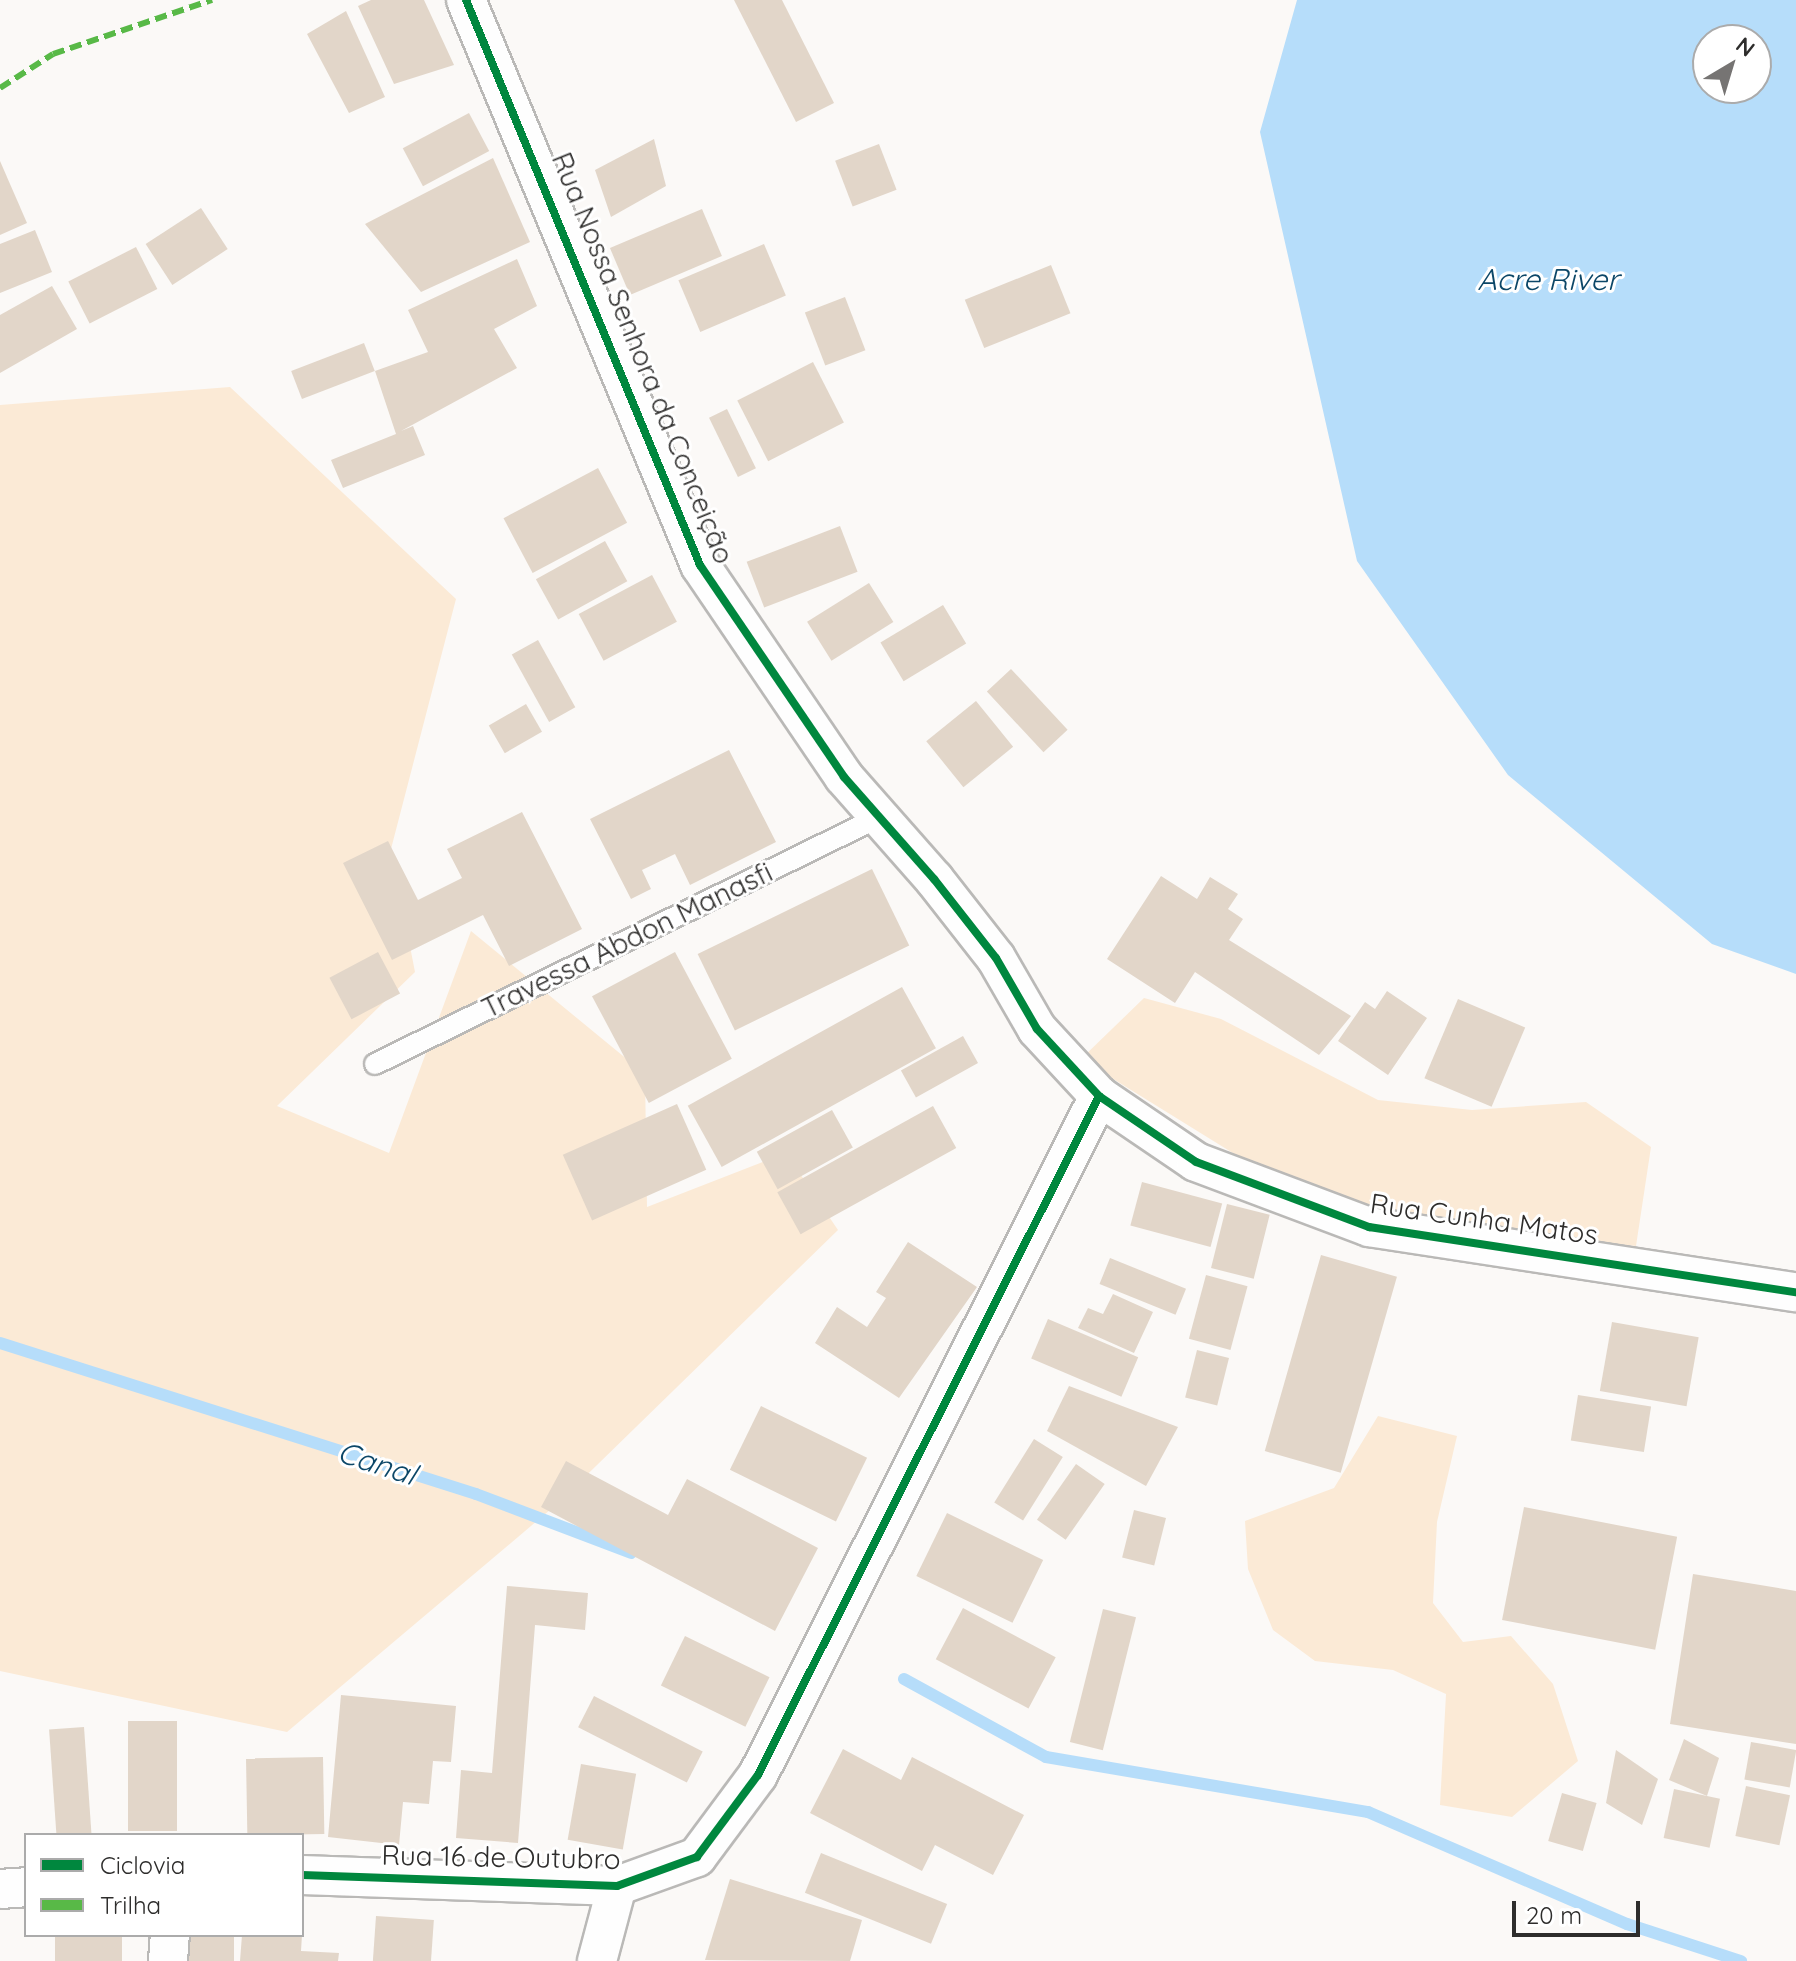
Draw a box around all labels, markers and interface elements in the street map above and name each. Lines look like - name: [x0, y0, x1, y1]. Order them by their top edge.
- north arrow: [1692, 24, 1772, 104]
- text: N: [1731, 31, 1761, 63]
- street label: Rua Nossa Senhora da Conceição: [545, 147, 741, 569]
- water label: Acre River: [1477, 261, 1619, 297]
- street label: Travessa Abdon Manasfi: [476, 855, 778, 1025]
- street label: Rua Cunha Matos: [1368, 1186, 1600, 1252]
- water label: Canal: [333, 1433, 421, 1493]
- legend: [24, 1833, 304, 1937]
- street label: Rua 16 de Outubro: [381, 1838, 621, 1876]
- text: Ciclovia: [100, 1850, 185, 1880]
- scale bar: [1516, 1885, 1644, 1935]
- text: Trilha: [100, 1890, 161, 1920]
- text: 20 m: [1526, 1900, 1582, 1930]

